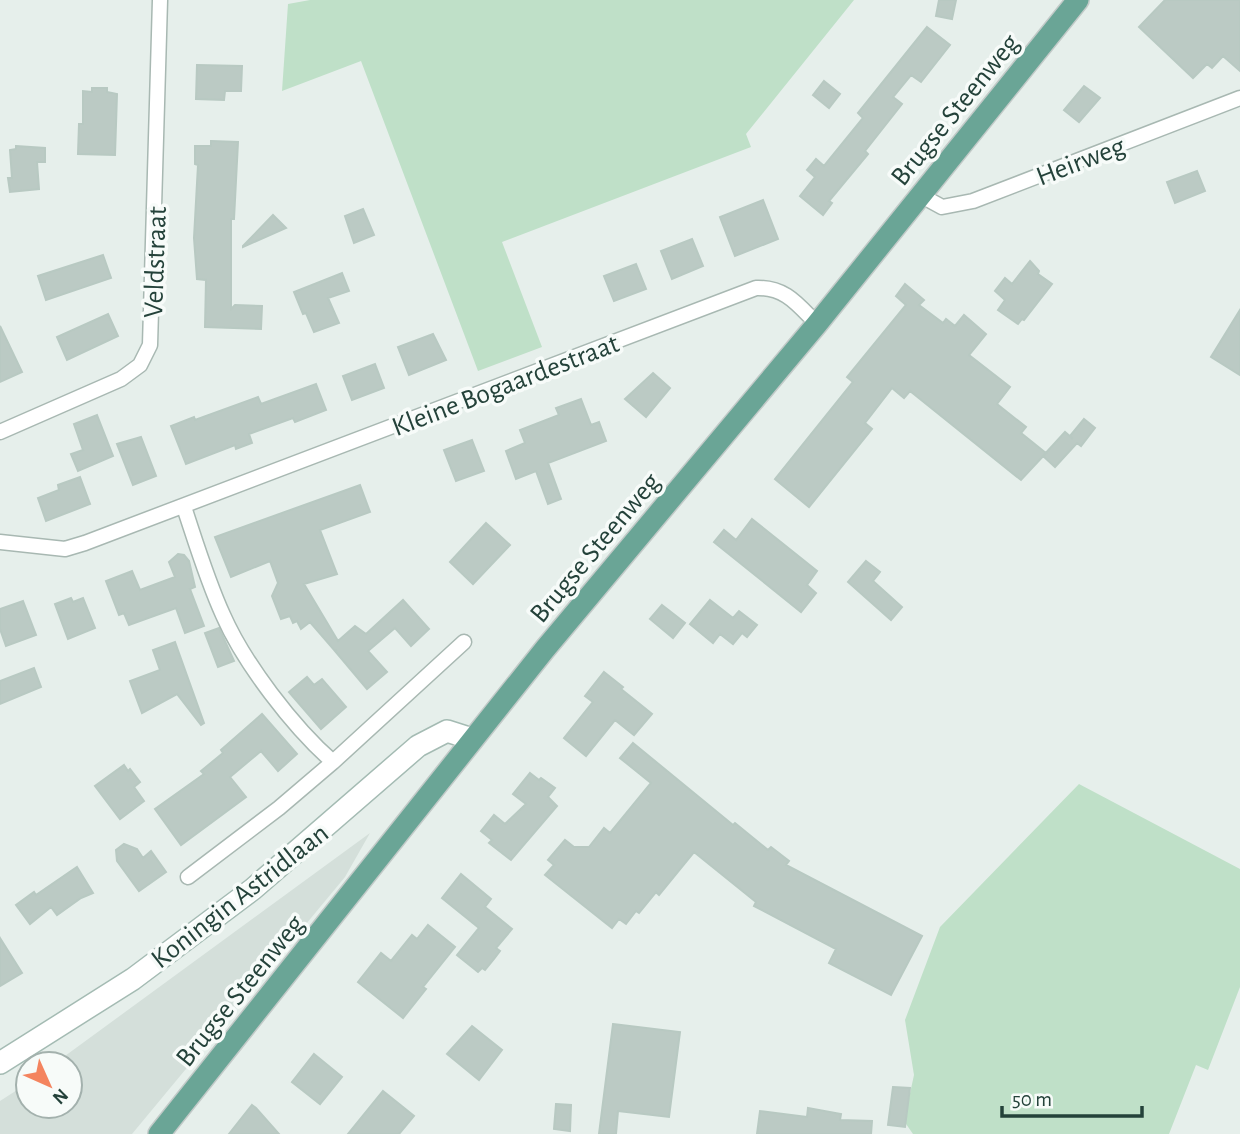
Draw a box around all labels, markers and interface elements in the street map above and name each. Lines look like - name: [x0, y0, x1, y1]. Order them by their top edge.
- street label: Brugse Steenweg: [886, 29, 1025, 191]
- street label: Heirweg: [1033, 132, 1129, 191]
- street label: Veldstraat: [140, 206, 172, 318]
- street label: Kleine Bogaardestraat: [388, 330, 623, 442]
- street label: Brugse Steenweg: [525, 468, 666, 628]
- street label: Koningin Astridlaan: [146, 819, 334, 974]
- street label: Brugse Steenweg: [171, 910, 310, 1072]
- north arrow: [14, 1050, 84, 1120]
- scale bar: [1002, 1074, 1142, 1118]
- text: N: [49, 1085, 71, 1107]
- text: 50 m: [1012, 1089, 1052, 1110]

